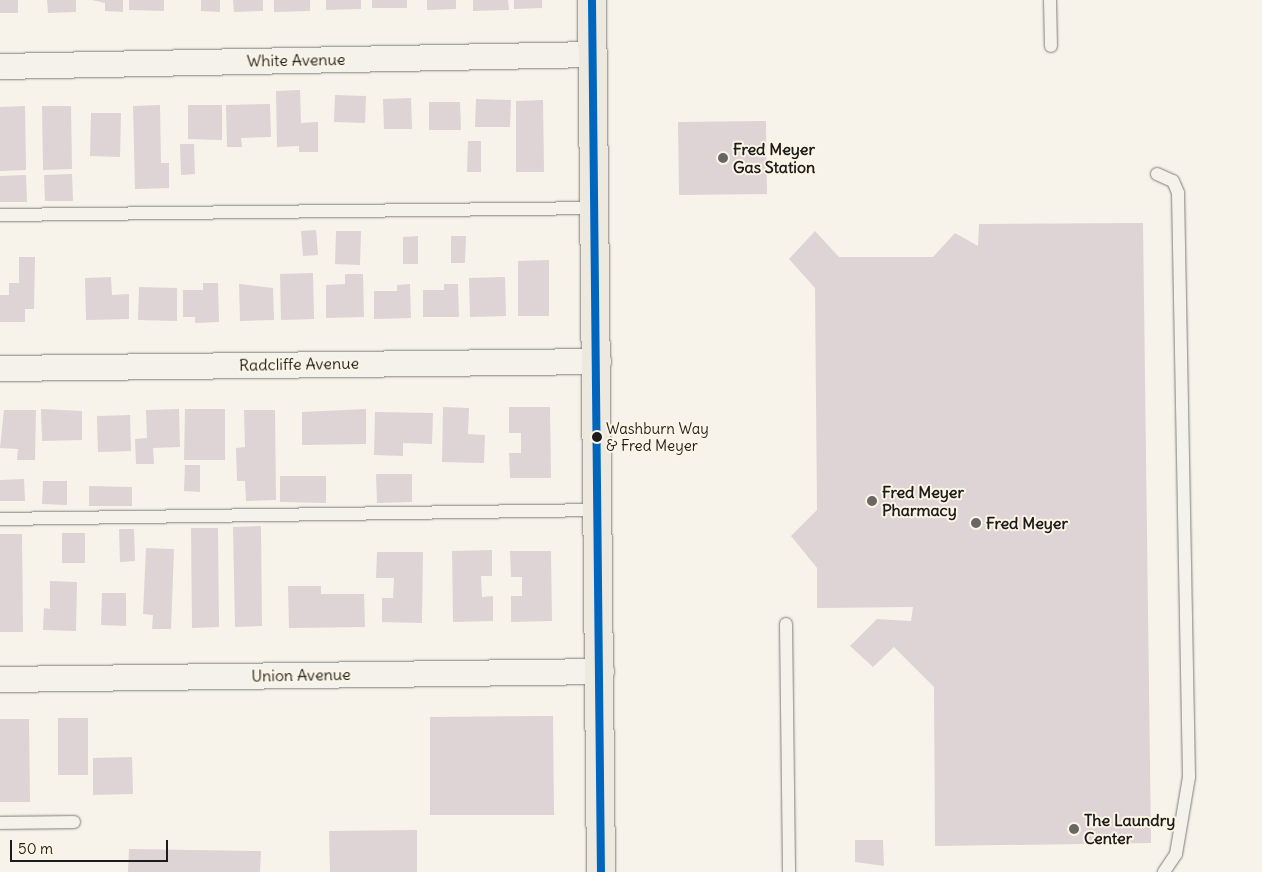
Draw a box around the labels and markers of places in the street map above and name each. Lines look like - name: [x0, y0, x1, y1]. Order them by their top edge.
- place label: Fred Meyer Gas Station: [733, 139, 815, 177]
- marker: Fred Meyer Gas Station: [717, 152, 729, 164]
- place label: Washburn Way & Fred Meyer: [606, 419, 709, 454]
- marker: Washburn Way & Fred Meyer: [592, 432, 602, 442]
- place label: Fred Meyer Pharmacy: [882, 482, 964, 520]
- marker: Fred Meyer Pharmacy: [866, 495, 878, 507]
- place label: Fred Meyer: [986, 513, 1068, 533]
- marker: Fred Meyer: [970, 517, 982, 529]
- place label: The Laundry Center: [1084, 810, 1175, 848]
- marker: The Laundry Center: [1068, 823, 1080, 835]

